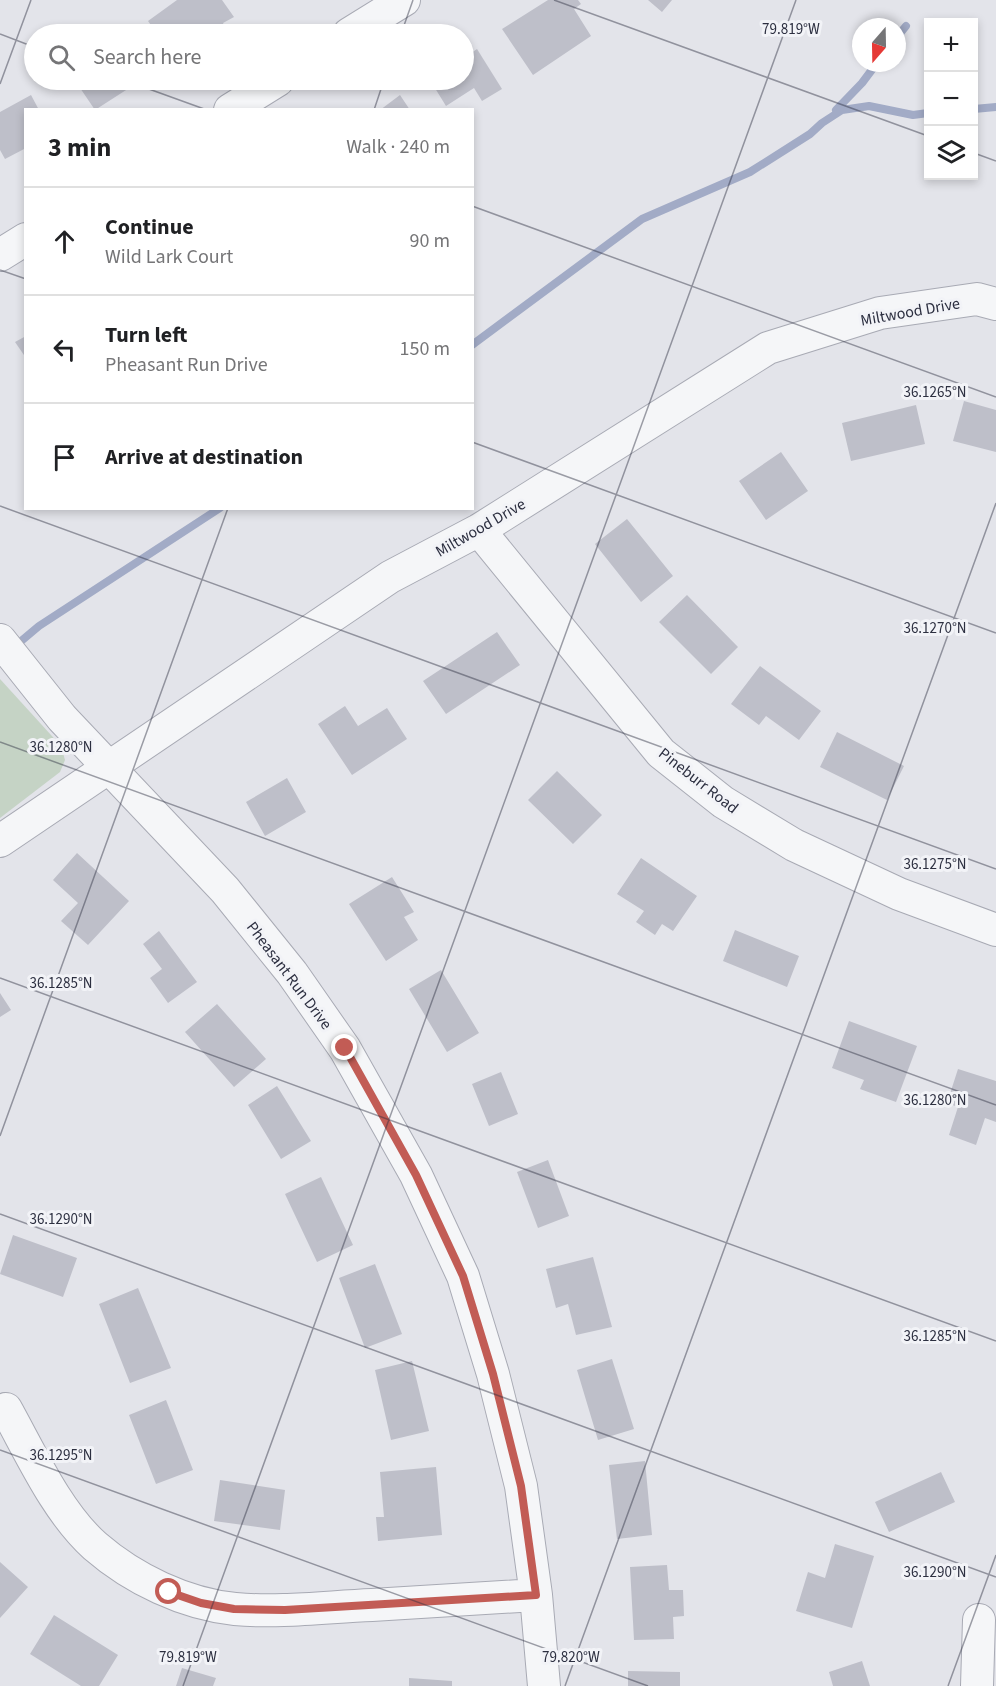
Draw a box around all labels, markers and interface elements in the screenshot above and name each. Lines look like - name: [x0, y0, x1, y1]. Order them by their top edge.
- north arrow: [852, 18, 906, 72]
- map controls: [924, 18, 978, 180]
- button: +: [924, 18, 978, 72]
- text: 79.819°W: [762, 19, 820, 40]
- search box: [24, 24, 474, 90]
- icon: search: [45, 41, 78, 74]
- text: Search here: [93, 41, 201, 73]
- button: −: [924, 72, 978, 126]
- button: layers: [924, 126, 978, 180]
- text: 3 min: [48, 129, 111, 166]
- text: Walk · 240 m: [346, 133, 450, 161]
- text: Continue: [105, 211, 194, 243]
- icon: ahead: [48, 225, 81, 258]
- text: 90 m: [410, 227, 450, 255]
- text: Wild Lark Court: [105, 243, 233, 271]
- street label: Miltwood Drive: [859, 292, 962, 332]
- text: Turn left: [105, 319, 187, 351]
- icon: left: [48, 333, 81, 366]
- text: 150 m: [400, 335, 450, 363]
- text: Pheasant Run Drive: [105, 351, 268, 379]
- text: 36.1265°N: [903, 382, 967, 403]
- icon: arrive: [48, 441, 81, 474]
- text: Arrive at destination: [105, 441, 303, 473]
- street label: Miltwood Drive: [431, 493, 530, 563]
- text: 36.1270°N: [903, 618, 967, 639]
- text: 36.1280°N: [29, 737, 93, 758]
- street label: Pineburr Road: [654, 743, 743, 819]
- text: 36.1275°N: [903, 854, 967, 875]
- street label: Pheasant Run Drive: [241, 917, 337, 1034]
- text: 36.1285°N: [29, 973, 93, 994]
- route end: [331, 1034, 357, 1060]
- text: 36.1280°N: [903, 1090, 967, 1111]
- text: 36.1290°N: [29, 1209, 93, 1230]
- text: 36.1285°N: [903, 1326, 967, 1347]
- text: 36.1295°N: [29, 1445, 93, 1466]
- text: 36.1290°N: [903, 1562, 967, 1583]
- route start: [155, 1578, 181, 1604]
- text: 79.819°W: [159, 1647, 217, 1668]
- text: 79.820°W: [542, 1647, 600, 1668]

